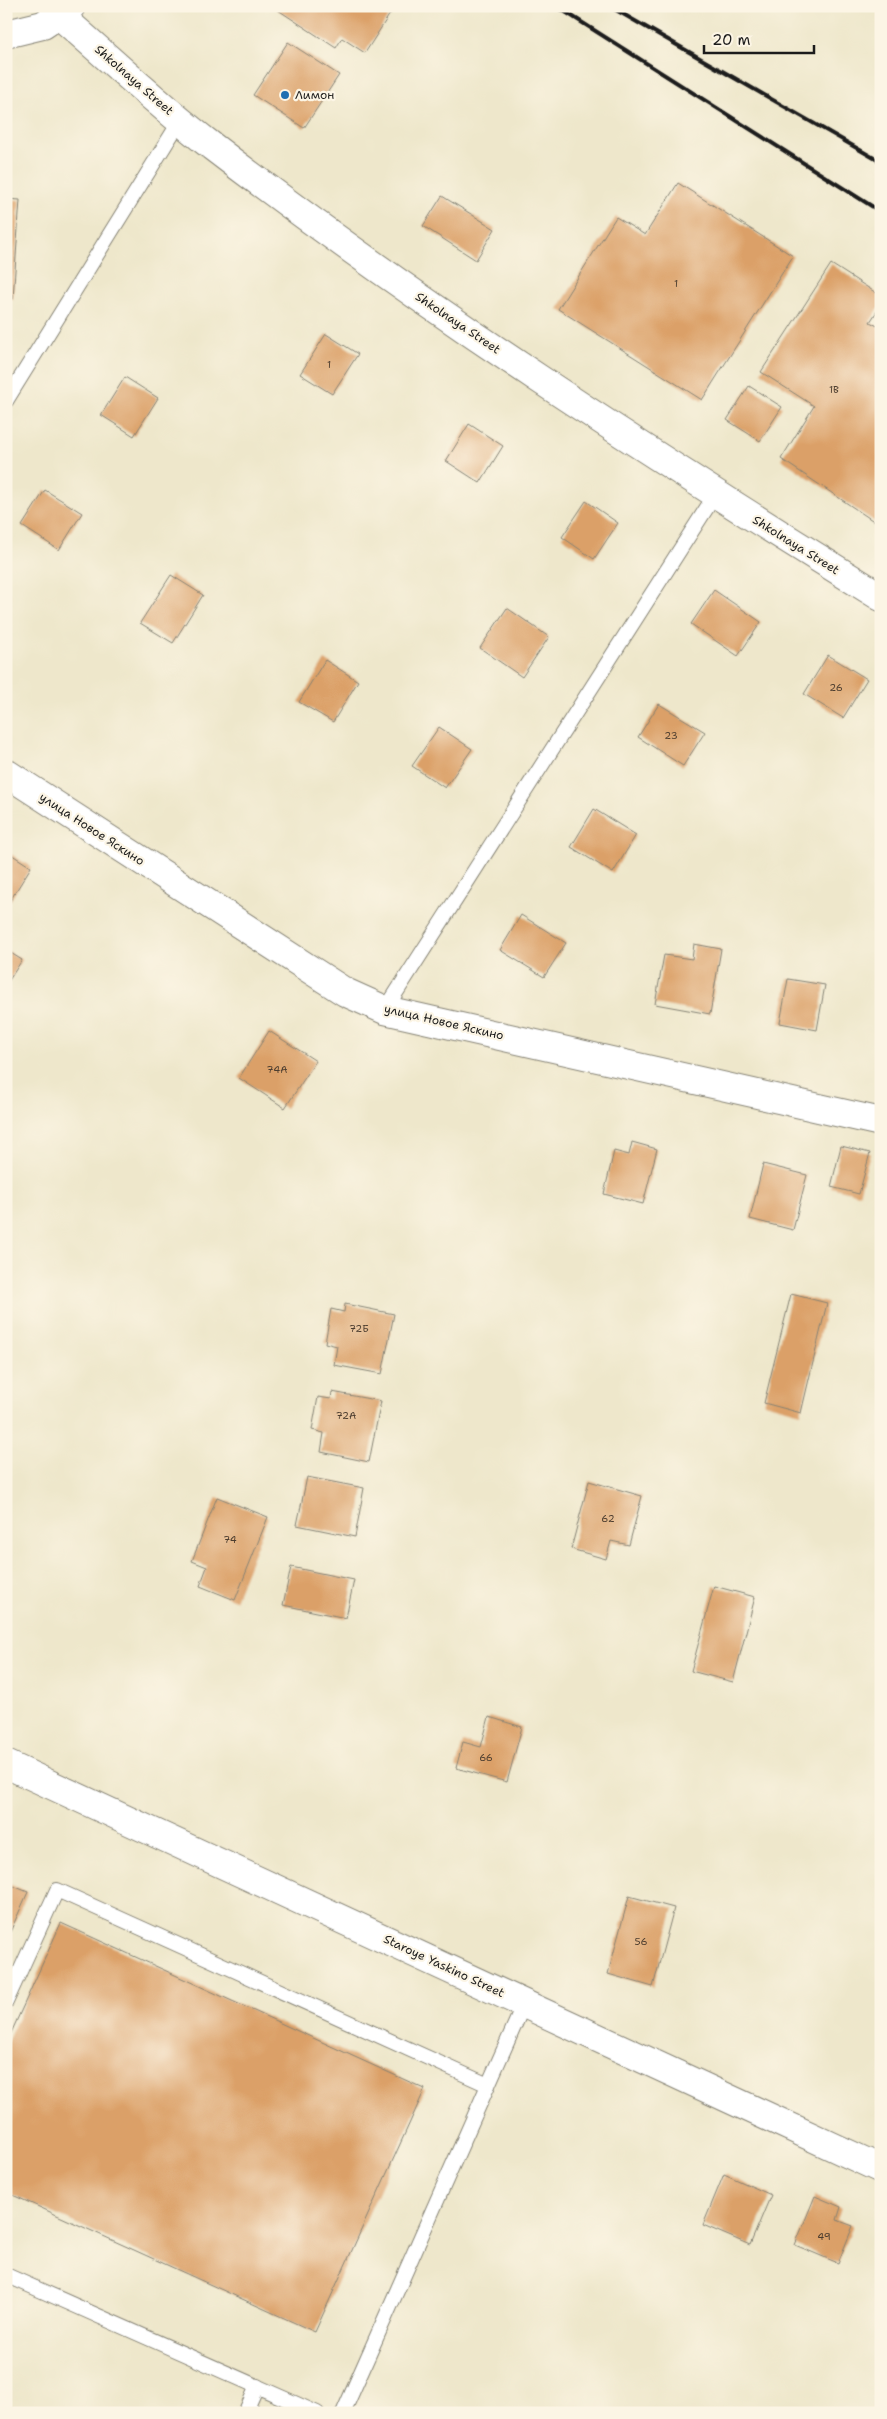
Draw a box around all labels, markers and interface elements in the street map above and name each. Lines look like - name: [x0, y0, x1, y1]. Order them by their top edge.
- scale bar: [704, 22, 814, 54]
- text: 20 m: [712, 30, 751, 50]
- street label: Shkolnaya Street: [91, 41, 177, 119]
- place label: Лимон: [295, 87, 334, 103]
- marker: Лимон: [279, 89, 291, 101]
- house number: 1: [674, 277, 678, 290]
- street label: Shkolnaya Street: [412, 289, 504, 357]
- house number: 1: [327, 358, 331, 371]
- house number: 1В: [829, 383, 839, 396]
- street label: Shkolnaya Street: [750, 512, 842, 578]
- house number: 26: [829, 681, 843, 694]
- house number: 23: [664, 729, 678, 742]
- street label: улица Новое Яскино: [36, 789, 148, 869]
- street label: улица Новое Яскино: [383, 1000, 505, 1044]
- house number: 74А: [267, 1063, 287, 1076]
- house number: 72Б: [349, 1322, 369, 1335]
- house number: 72А: [336, 1409, 356, 1422]
- house number: 62: [601, 1512, 615, 1525]
- house number: 74: [223, 1533, 237, 1546]
- house number: 66: [479, 1751, 493, 1764]
- street label: Staroye Yaskino Street: [381, 1931, 507, 2001]
- house number: 56: [635, 1935, 647, 1948]
- house number: 49: [817, 2230, 831, 2243]

